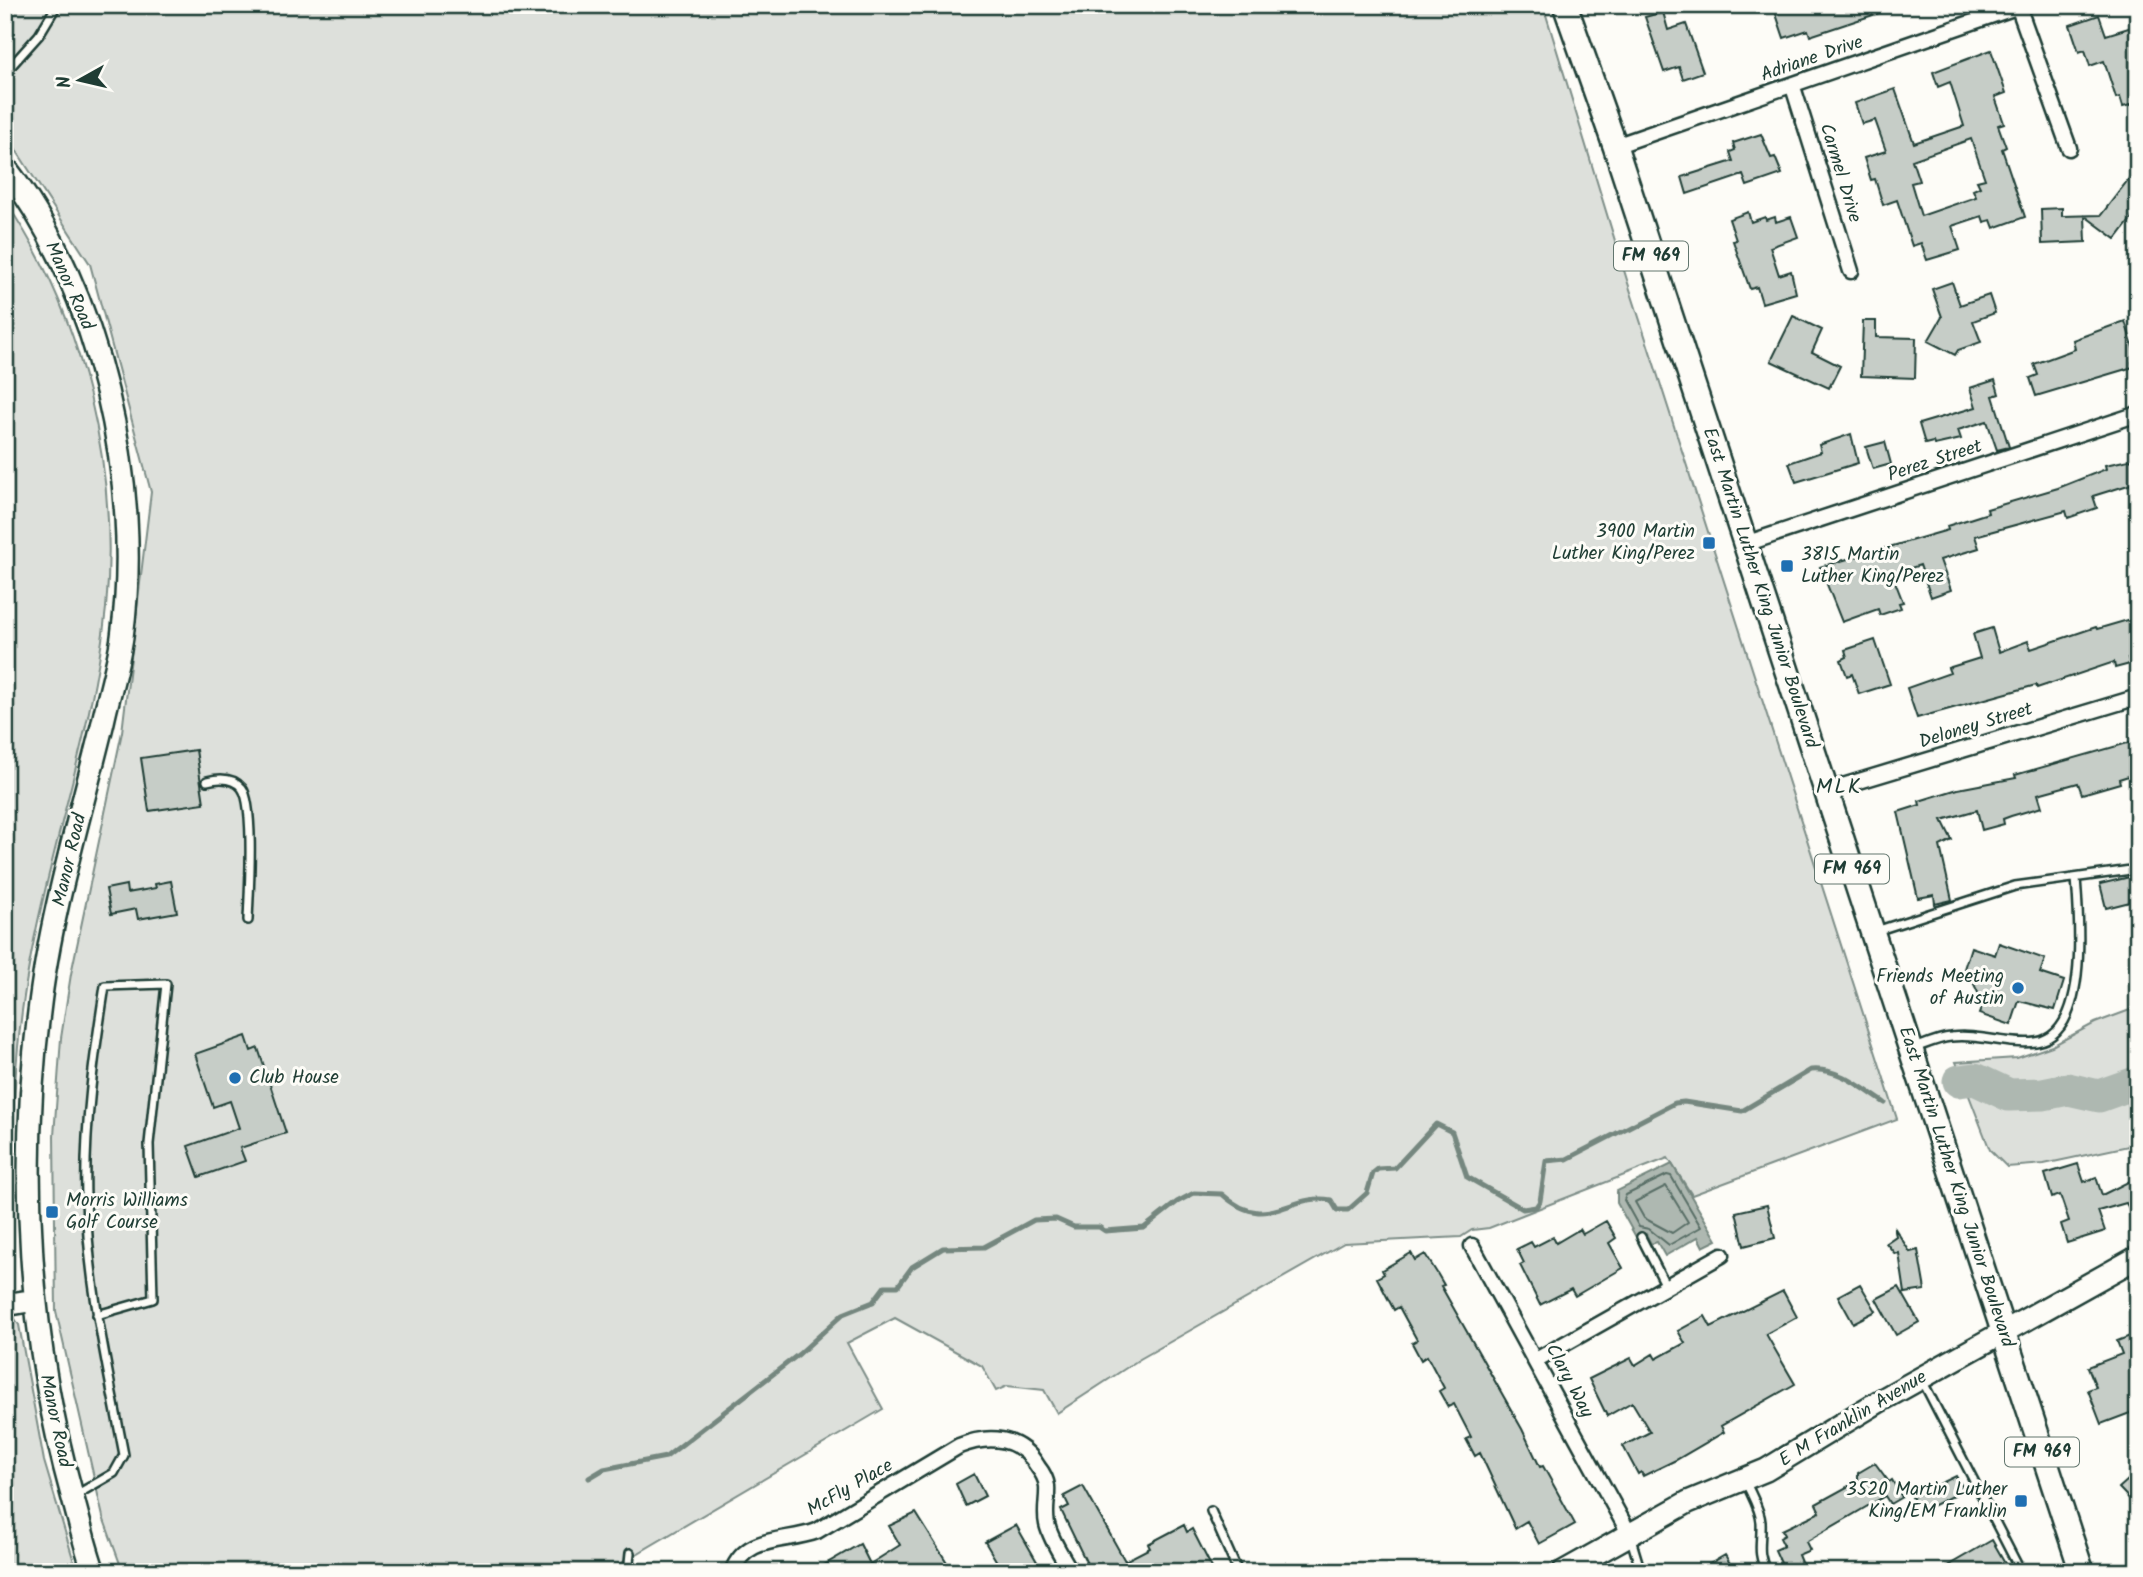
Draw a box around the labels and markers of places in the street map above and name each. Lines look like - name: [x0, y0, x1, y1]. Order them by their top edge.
- place label: 3900 Martin Luther King/Perez: [1552, 517, 1695, 569]
- marker: 3900 Martin Luther King/Perez: [1701, 535, 1717, 551]
- place label: 3815 Martin Luther King/Perez: [1801, 540, 1944, 592]
- marker: 3815 Martin Luther King/Perez: [1779, 558, 1795, 574]
- place label: Friends Meeting of Austin: [1876, 962, 2004, 1014]
- marker: Friends Meeting of Austin: [2010, 980, 2026, 996]
- place label: Club House: [249, 1063, 339, 1093]
- marker: Club House: [227, 1070, 243, 1086]
- place label: Morris Williams Golf Course: [66, 1186, 188, 1238]
- marker: Morris Williams Golf Course: [44, 1204, 60, 1220]
- place label: 3520 Martin Luther King/EM Franklin: [1846, 1475, 2009, 1527]
- marker: 3520 Martin Luther King/EM Franklin: [2013, 1493, 2029, 1509]

